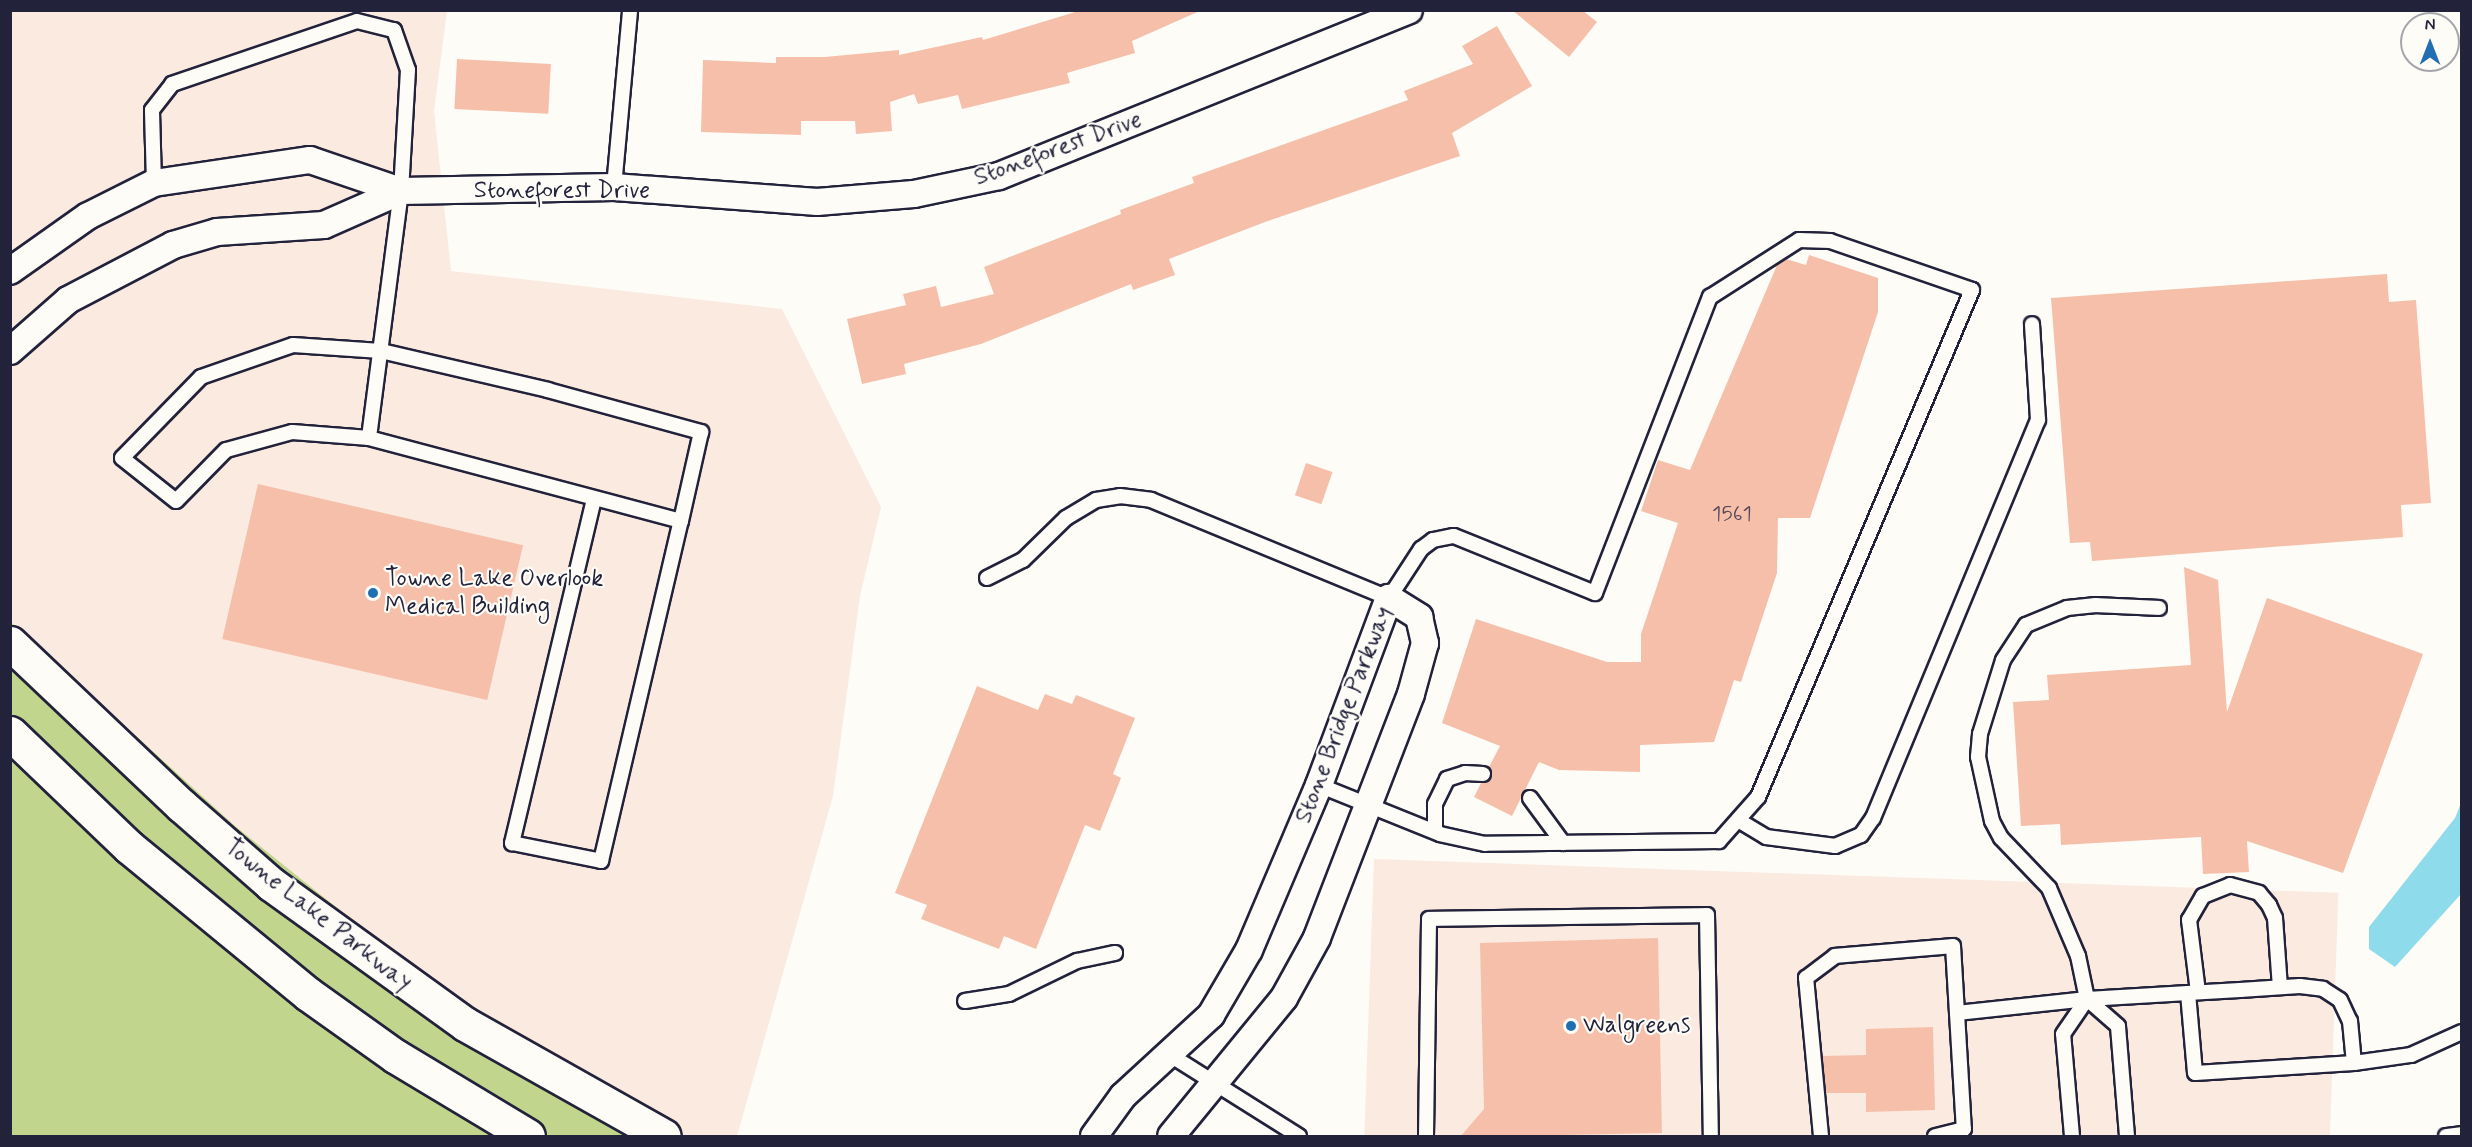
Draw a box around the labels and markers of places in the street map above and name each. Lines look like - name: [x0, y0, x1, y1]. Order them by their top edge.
- place label: Towne Lake Overlook Medical Building: [385, 565, 600, 621]
- marker: Towne Lake Overlook Medical Building: [366, 586, 380, 600]
- place label: Walgreens: [1583, 1012, 1691, 1040]
- marker: Walgreens: [1564, 1019, 1578, 1033]

